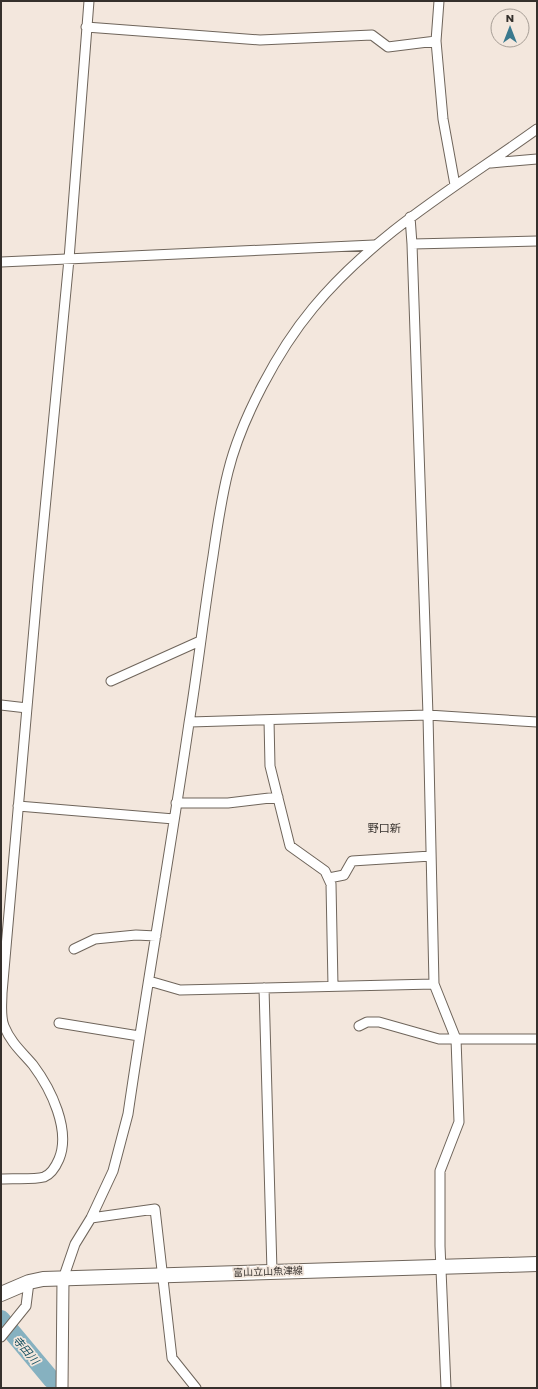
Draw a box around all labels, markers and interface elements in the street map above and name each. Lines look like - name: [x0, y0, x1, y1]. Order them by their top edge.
- north arrow: [490, 8, 530, 48]
- text: N: [506, 10, 514, 26]
- district label: 野口新: [368, 820, 401, 836]
- street label: 富山立山魚津線: [233, 1263, 303, 1280]
- water label: 寺田川: [9, 1332, 43, 1369]

